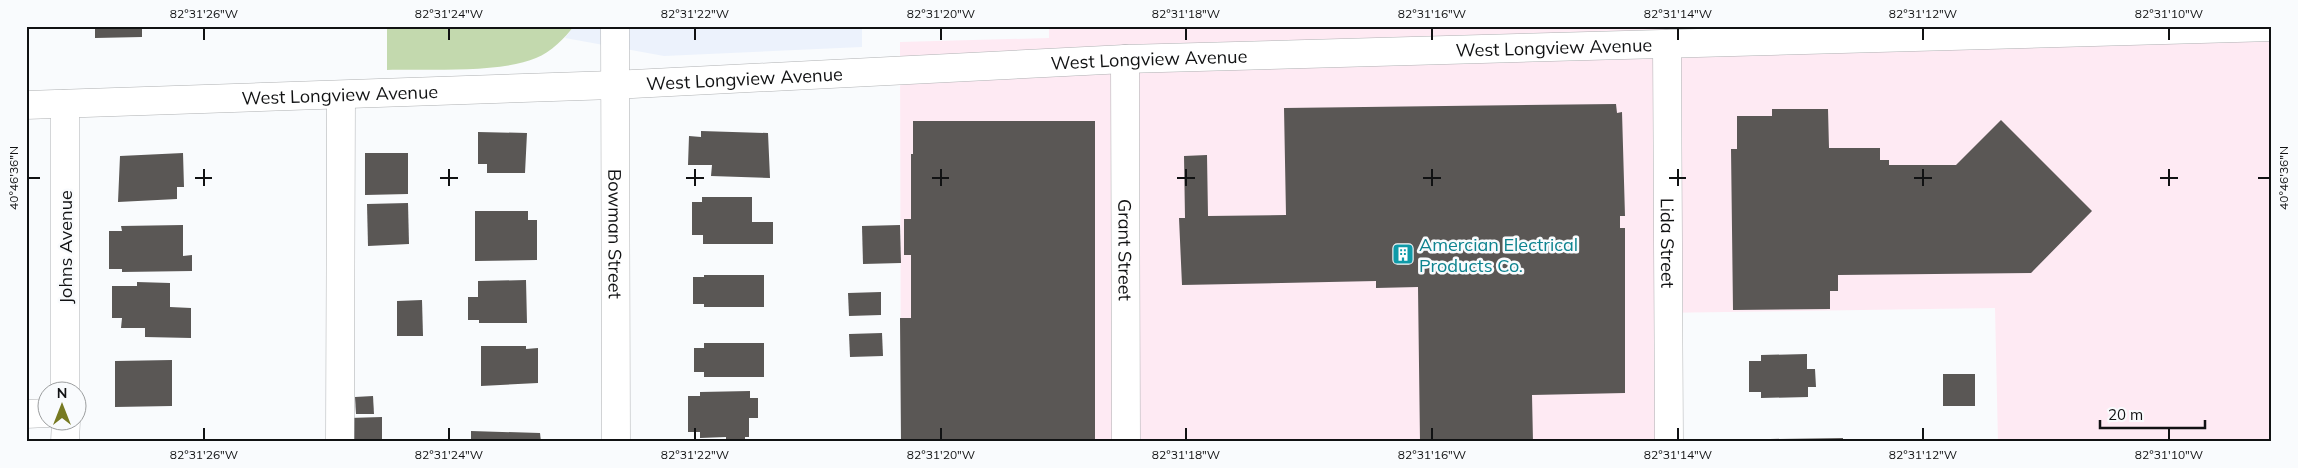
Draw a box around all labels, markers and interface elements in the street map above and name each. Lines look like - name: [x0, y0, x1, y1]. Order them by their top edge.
- text: 82°31'26"W: [170, 6, 238, 21]
- text: 82°31'24"W: [415, 6, 483, 21]
- text: 82°31'22"W: [661, 6, 729, 21]
- text: 82°31'20"W: [907, 6, 975, 21]
- text: 82°31'18"W: [1152, 6, 1220, 21]
- text: 82°31'16"W: [1398, 6, 1466, 21]
- text: 82°31'14"W: [1644, 6, 1712, 21]
- text: 82°31'12"W: [1889, 6, 1957, 21]
- text: 82°31'10"W: [2135, 6, 2203, 21]
- street label: West Longview Avenue: [1455, 33, 1652, 61]
- street label: West Longview Avenue: [1050, 44, 1248, 74]
- street label: West Longview Avenue: [646, 62, 843, 95]
- street label: West Longview Avenue: [241, 79, 439, 109]
- text: 40°46'36"N: [6, 146, 21, 210]
- text: 40°46'36"N: [2276, 146, 2291, 210]
- street label: Bowman Street: [604, 169, 627, 299]
- street label: Johns Avenue: [54, 190, 77, 304]
- street label: Lida Street: [1656, 198, 1680, 288]
- street label: Grant Street: [1114, 199, 1137, 301]
- place label: Amercian Electrical Products Co.: [1419, 233, 1578, 277]
- building icon: Amercian Electrical Products Co.: [1391, 242, 1415, 266]
- north arrow: [38, 380, 88, 430]
- text: N: [57, 384, 67, 402]
- scale bar: [2100, 398, 2206, 430]
- text: 20 m: [2108, 405, 2143, 424]
- text: 82°31'26"W: [170, 447, 238, 462]
- text: 82°31'24"W: [415, 447, 483, 462]
- text: 82°31'22"W: [661, 447, 729, 462]
- text: 82°31'20"W: [907, 447, 975, 462]
- text: 82°31'18"W: [1152, 447, 1220, 462]
- text: 82°31'16"W: [1398, 447, 1466, 462]
- text: 82°31'14"W: [1644, 447, 1712, 462]
- text: 82°31'12"W: [1889, 447, 1957, 462]
- text: 82°31'10"W: [2135, 447, 2203, 462]

